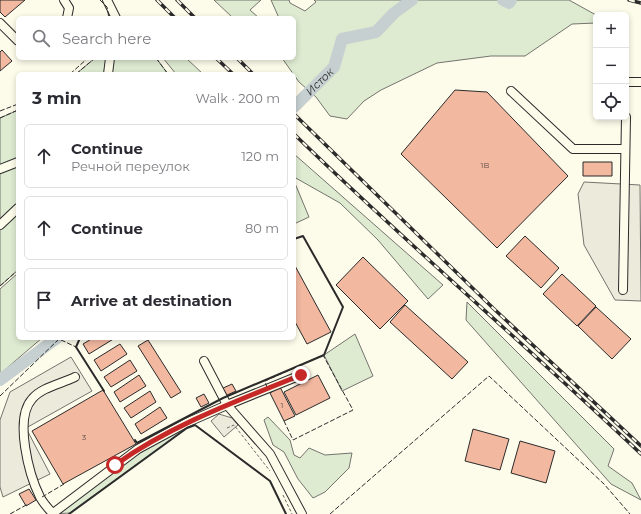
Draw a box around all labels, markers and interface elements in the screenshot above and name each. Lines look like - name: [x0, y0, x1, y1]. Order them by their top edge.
- map controls: [593, 12, 629, 120]
- button: +: [593, 12, 629, 48]
- search box: [16, 16, 296, 60]
- icon: search: [30, 27, 52, 49]
- text: Search here: [62, 29, 151, 48]
- button: −: [593, 48, 629, 84]
- water label: Исток: [303, 64, 337, 98]
- button: locate: [593, 84, 629, 120]
- text: 3 min: [32, 88, 82, 108]
- text: Walk · 200 m: [195, 90, 280, 106]
- text: Continue: [71, 139, 143, 158]
- icon: ahead: [33, 145, 55, 167]
- text: 120 m: [241, 148, 279, 164]
- text: Речной переулок: [71, 158, 190, 174]
- house number: 1В: [481, 160, 489, 170]
- icon: ahead: [33, 217, 55, 239]
- text: Continue: [71, 219, 143, 238]
- text: 80 m: [245, 220, 279, 236]
- icon: arrive: [33, 289, 55, 311]
- text: Arrive at destination: [71, 291, 232, 310]
- route end: [292, 366, 310, 384]
- house number: 1: [281, 400, 283, 410]
- house number: 3: [82, 432, 87, 442]
- route start: [106, 456, 124, 474]

